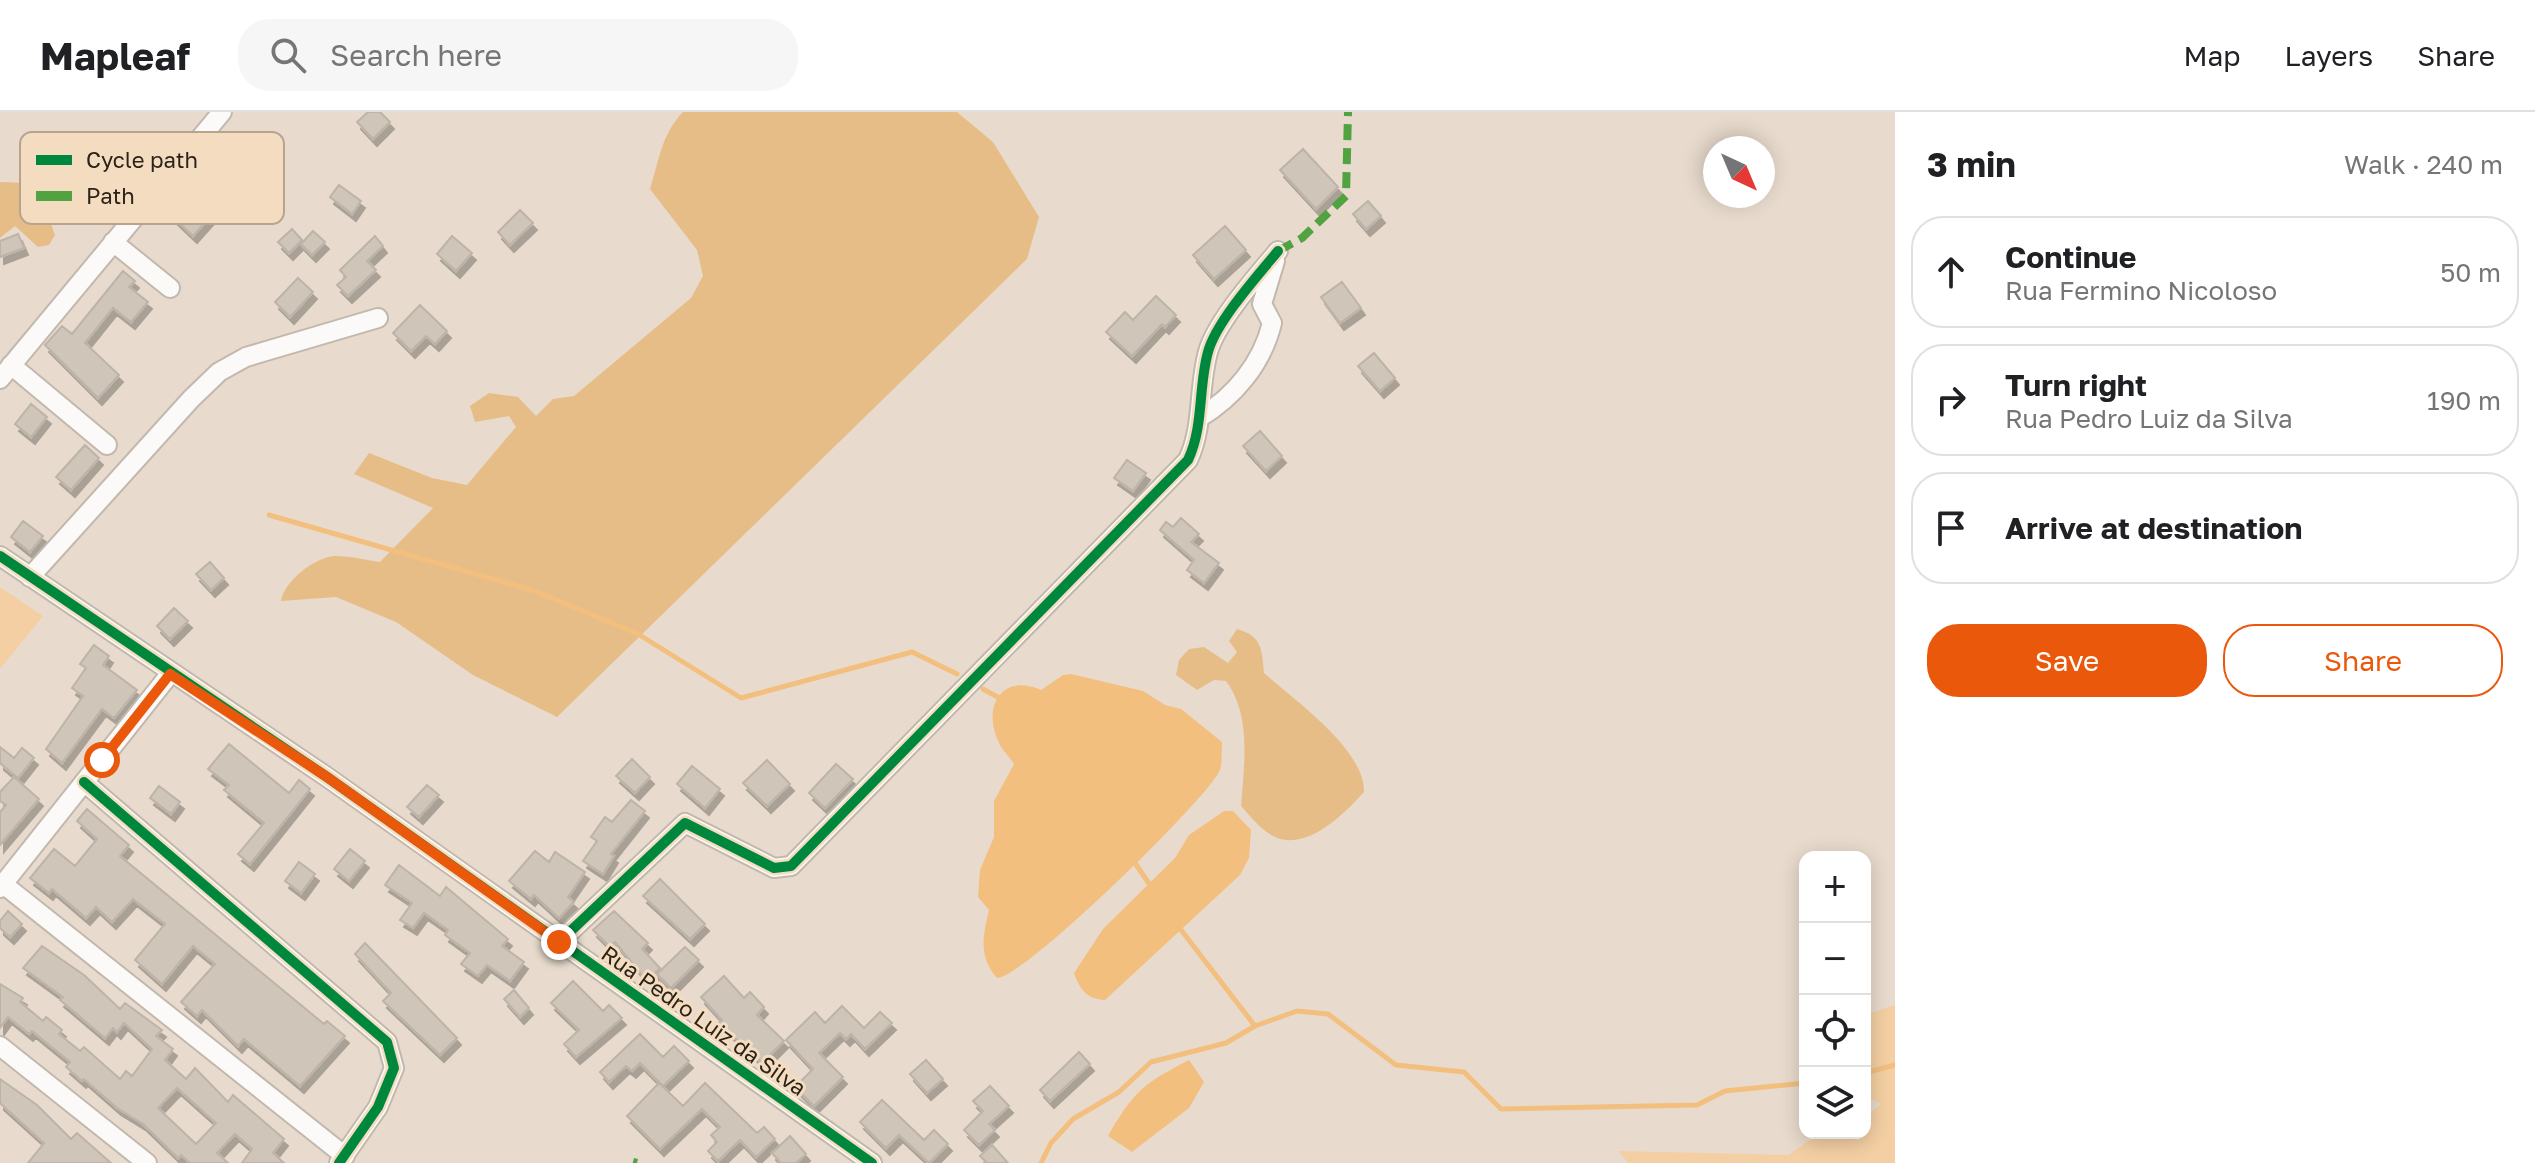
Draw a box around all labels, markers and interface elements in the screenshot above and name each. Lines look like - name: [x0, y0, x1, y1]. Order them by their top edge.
- search box: [238, 19, 798, 91]
- text: Mapleaf: [40, 33, 190, 78]
- icon: search: [266, 33, 310, 77]
- text: Search here: [330, 37, 502, 73]
- text: Map: [2183, 39, 2241, 72]
- text: Layers: [2285, 39, 2373, 72]
- text: Share: [2417, 39, 2495, 72]
- legend: [20, 132, 284, 224]
- north arrow: [1703, 136, 1775, 208]
- text: 3 min: [1927, 144, 2016, 184]
- text: Cycle path: [86, 146, 198, 173]
- text: Walk · 240 m: [2344, 149, 2503, 180]
- text: Path: [86, 182, 135, 209]
- text: Continue: [2005, 239, 2136, 275]
- icon: ahead: [1929, 250, 1973, 294]
- text: 50 m: [2440, 257, 2501, 288]
- text: Rua Fermino Nicoloso: [2005, 275, 2277, 306]
- text: Turn right: [2005, 367, 2147, 403]
- icon: right: [1929, 378, 1973, 422]
- text: 190 m: [2427, 385, 2501, 416]
- text: Rua Pedro Luiz da Silva: [2005, 403, 2293, 434]
- icon: arrive: [1929, 506, 1973, 550]
- text: Arrive at destination: [2005, 510, 2302, 546]
- button: Save: [1927, 624, 2207, 697]
- button: Share: [2223, 624, 2503, 697]
- route start: [84, 742, 120, 778]
- map controls: [1799, 851, 1871, 1139]
- button: +: [1799, 851, 1871, 923]
- button: −: [1799, 923, 1871, 995]
- route end: [541, 924, 577, 960]
- street label: Rua Pedro Luiz da Silva: [597, 939, 811, 1101]
- button: locate: [1799, 995, 1871, 1067]
- button: layers: [1799, 1067, 1871, 1139]

